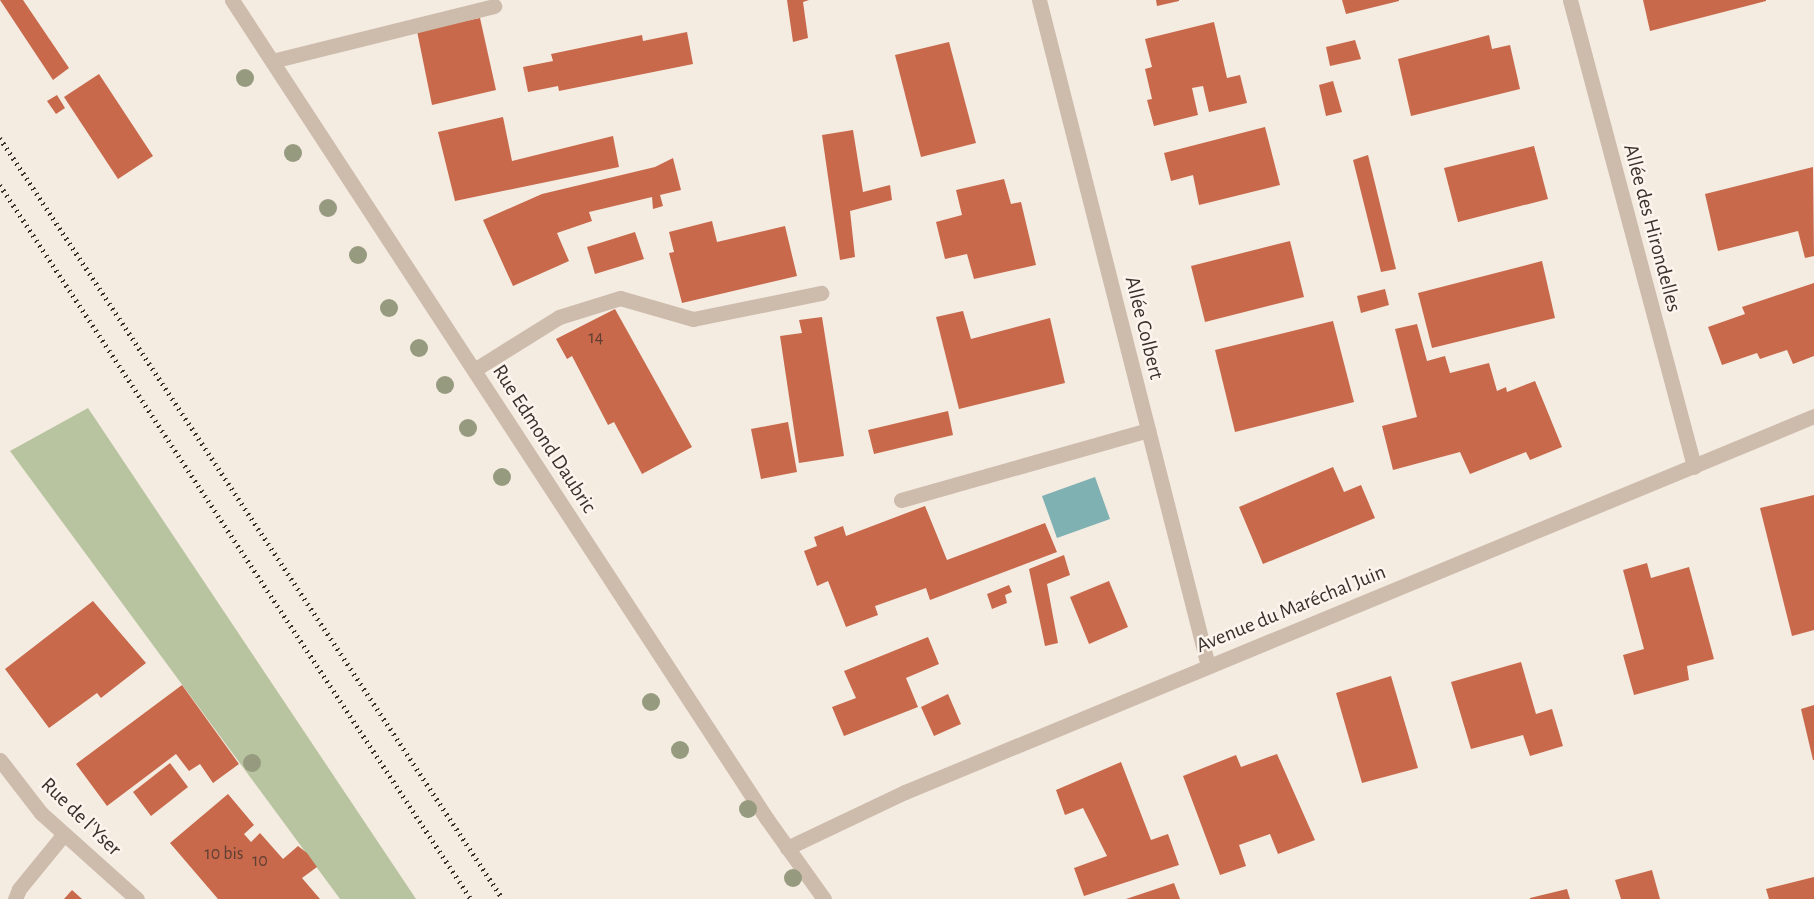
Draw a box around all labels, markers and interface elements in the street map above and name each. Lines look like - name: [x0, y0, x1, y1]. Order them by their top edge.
- street label: Allée des Hirondelles: [1617, 141, 1687, 315]
- street label: Allée Colbert: [1119, 274, 1169, 382]
- house number: 14: [589, 327, 603, 349]
- street label: Rue Edmond Daubric: [487, 360, 601, 518]
- street label: Avenue du Maréchal Juin: [1192, 559, 1390, 659]
- street label: Rue de l'Yser: [35, 772, 127, 862]
- house number: 10 bis: [205, 843, 243, 865]
- house number: 10: [252, 850, 268, 872]

